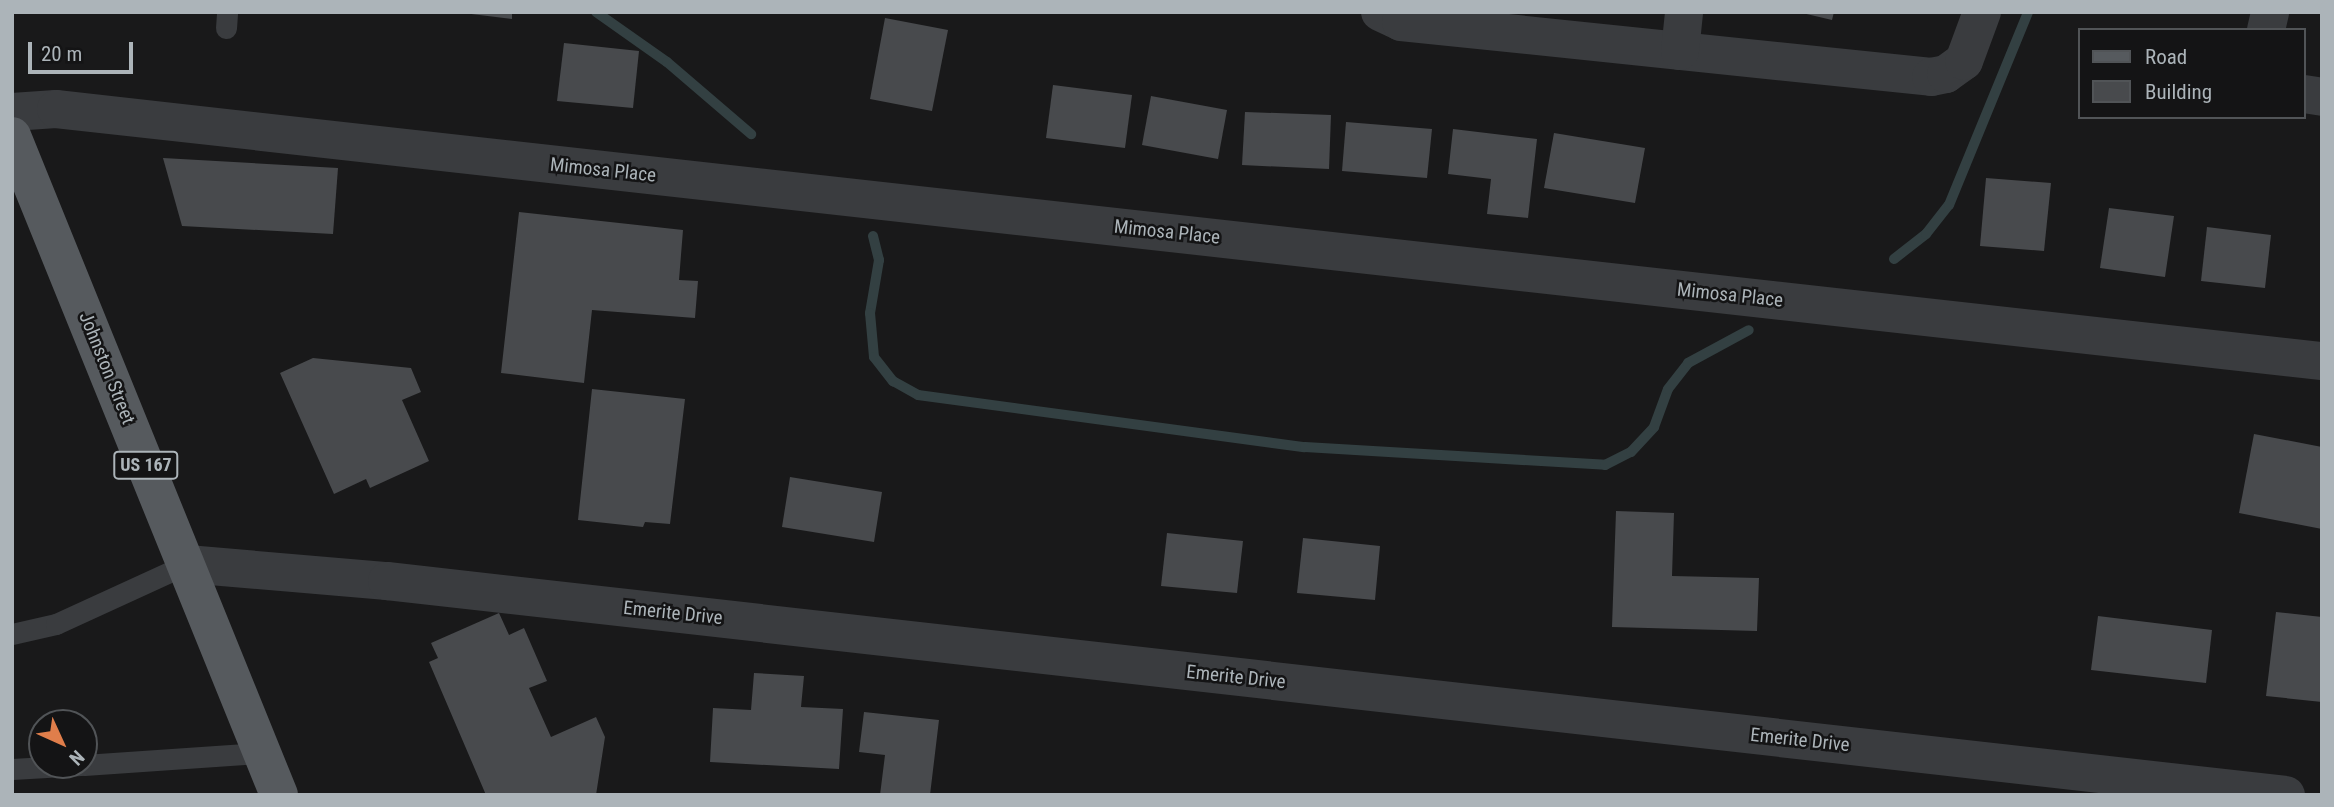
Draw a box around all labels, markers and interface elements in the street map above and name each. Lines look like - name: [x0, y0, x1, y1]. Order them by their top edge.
- scale bar: [32, 28, 136, 72]
- legend: [2078, 28, 2306, 119]
- text: 20 m: [41, 42, 82, 66]
- text: Road: [2145, 45, 2187, 69]
- text: Building: [2145, 80, 2212, 104]
- street label: Mimosa Place: [549, 153, 657, 187]
- street label: Mimosa Place: [1113, 215, 1221, 249]
- street label: Mimosa Place: [1676, 278, 1784, 312]
- street label: Johnston Street: [74, 309, 140, 427]
- road number: US 167: [113, 450, 179, 480]
- street label: Emerite Drive: [622, 596, 724, 630]
- street label: Emerite Drive: [1185, 660, 1287, 694]
- north arrow: [28, 709, 98, 779]
- street label: Emerite Drive: [1749, 723, 1851, 757]
- text: N: [65, 746, 89, 770]

